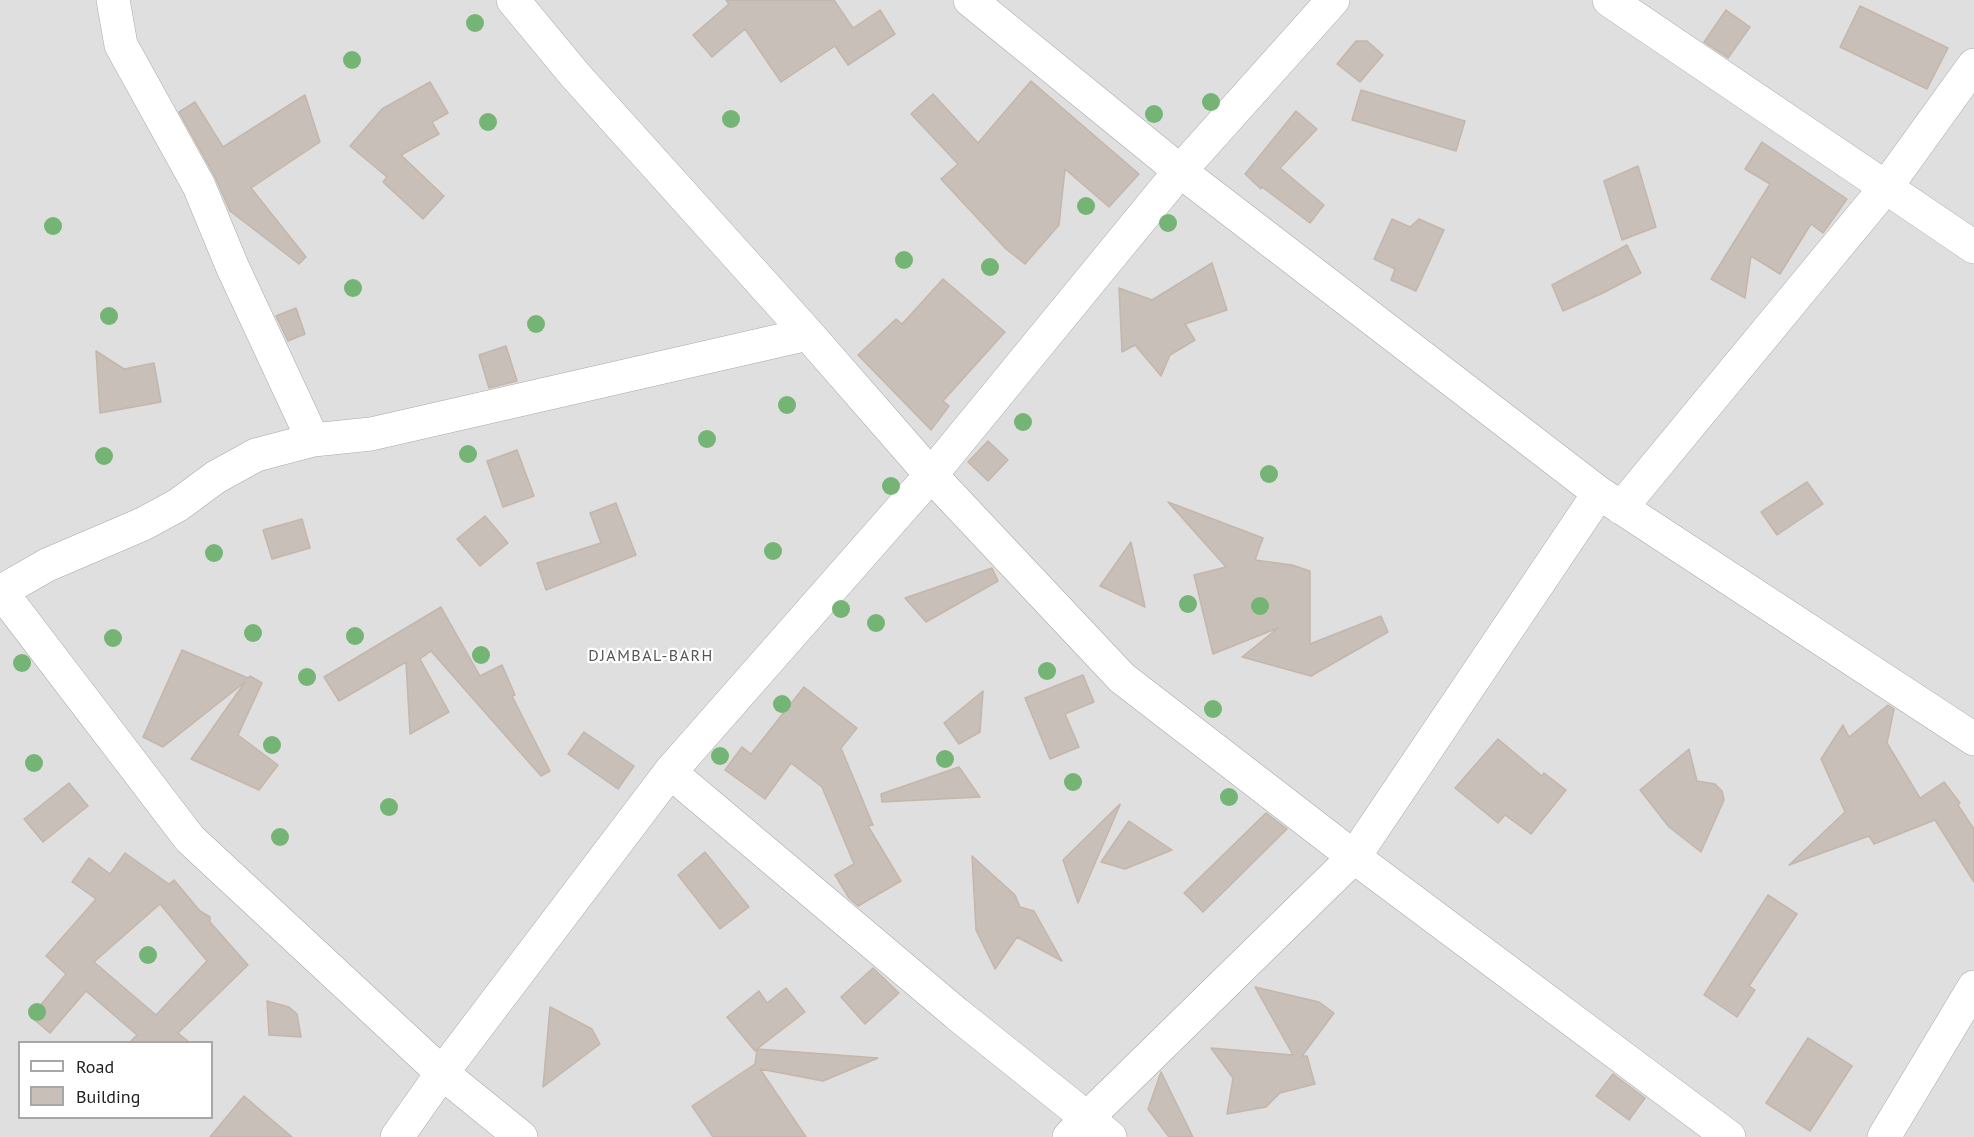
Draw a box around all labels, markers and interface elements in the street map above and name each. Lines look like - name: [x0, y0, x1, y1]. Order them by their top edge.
- district label: DJAMBAL-BARH: [588, 646, 714, 666]
- legend: [18, 1041, 213, 1119]
- text: Road: [76, 1055, 114, 1078]
- text: Building: [76, 1085, 140, 1108]

